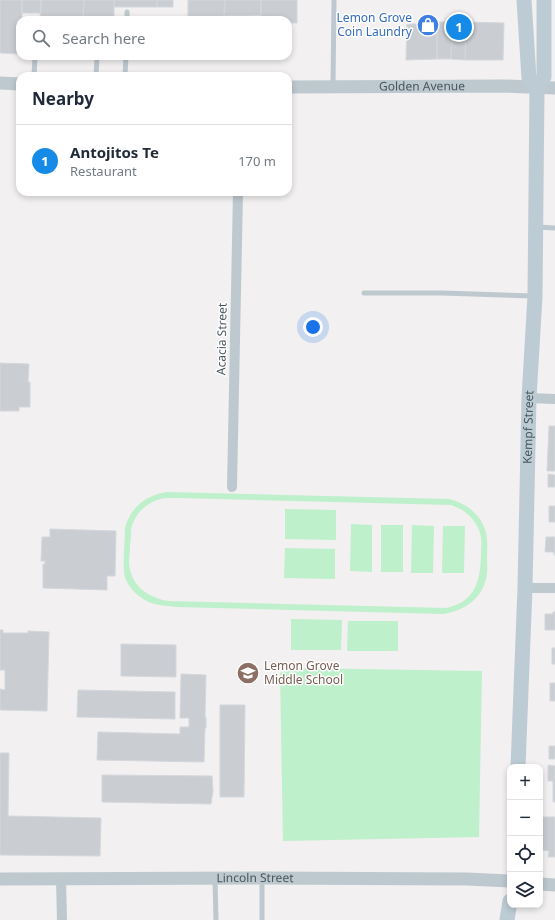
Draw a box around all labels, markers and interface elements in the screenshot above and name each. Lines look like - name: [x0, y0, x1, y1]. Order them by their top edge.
- place label: Lemon Grove Coin Laundry: [337, 9, 413, 40]
- shop icon: Lemon Grove Coin Laundry: [415, 12, 441, 38]
- pin: 1: [446, 12, 472, 42]
- search box: [16, 16, 292, 60]
- icon: search: [30, 27, 52, 49]
- text: Search here: [62, 28, 145, 48]
- street label: Golden Avenue: [379, 77, 465, 95]
- text: Nearby: [32, 87, 94, 110]
- text: Antojitos Te: [70, 142, 159, 162]
- text: 1: [41, 152, 49, 170]
- text: 170 m: [238, 152, 276, 170]
- text: Restaurant: [70, 162, 137, 180]
- street label: Acacia Street: [212, 302, 231, 375]
- your location: [303, 317, 323, 337]
- street label: Kempf Street: [519, 389, 537, 464]
- place label: Lemon Grove Middle School: [264, 657, 343, 688]
- school or university icon: Lemon Grove Middle School: [235, 660, 261, 686]
- map controls: [507, 764, 543, 908]
- button: +: [507, 764, 543, 800]
- button: −: [507, 800, 543, 836]
- button: locate: [507, 836, 543, 872]
- street label: Lincoln Street: [216, 869, 294, 886]
- button: layers: [507, 872, 543, 908]

